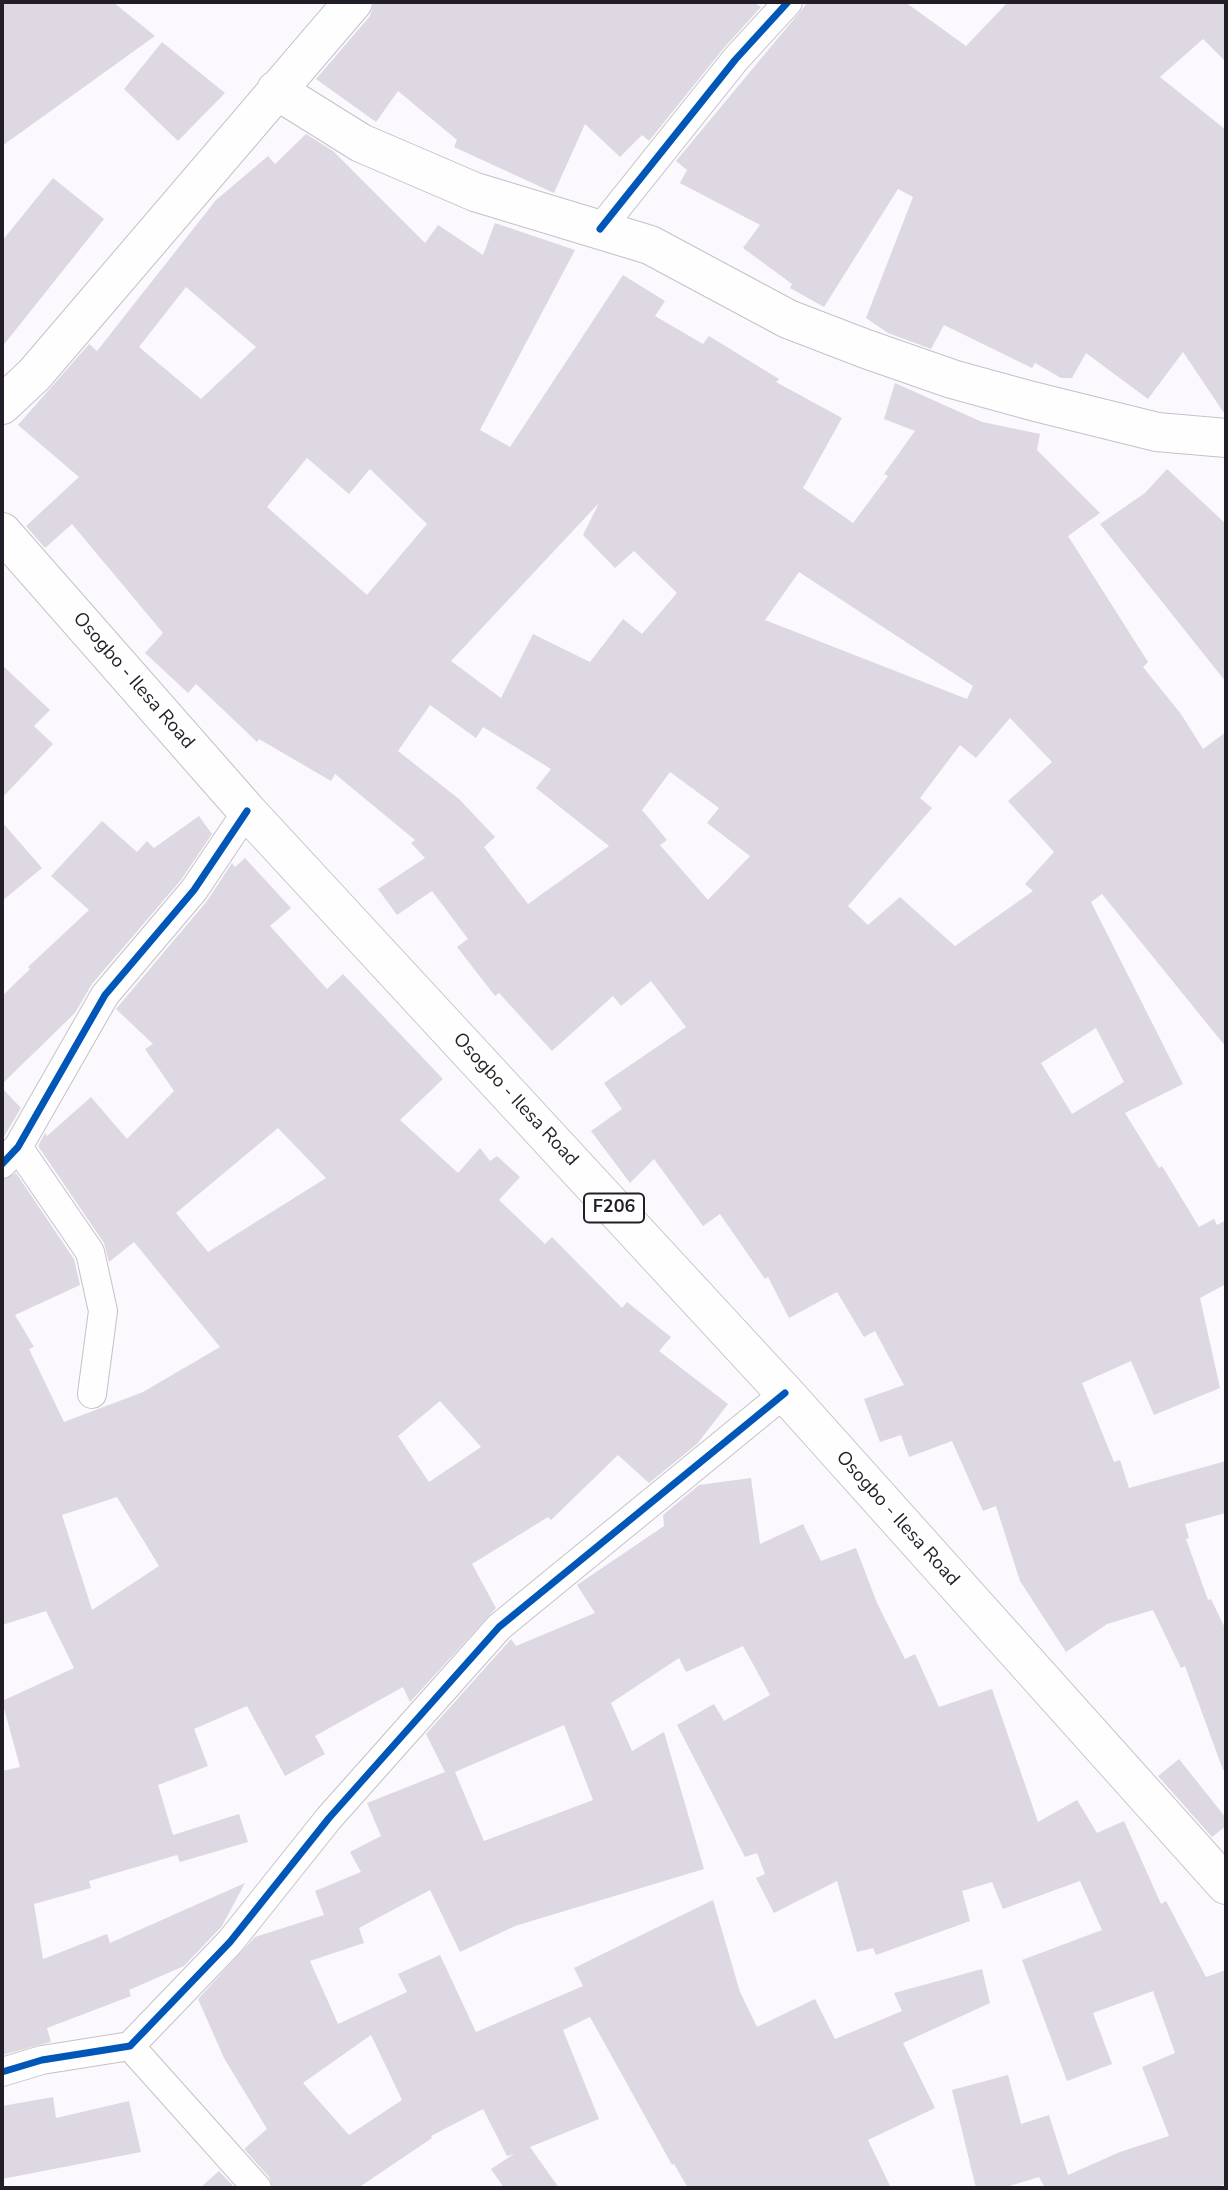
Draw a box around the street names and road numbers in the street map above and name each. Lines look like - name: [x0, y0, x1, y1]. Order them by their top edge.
- street label: Osogbo - Ilesa Road: [67, 608, 199, 754]
- street label: Osogbo - Ilesa Road: [447, 1029, 583, 1171]
- road number: F206: [584, 1194, 644, 1223]
- street label: Osogbo - Ilesa Road: [830, 1447, 964, 1591]

